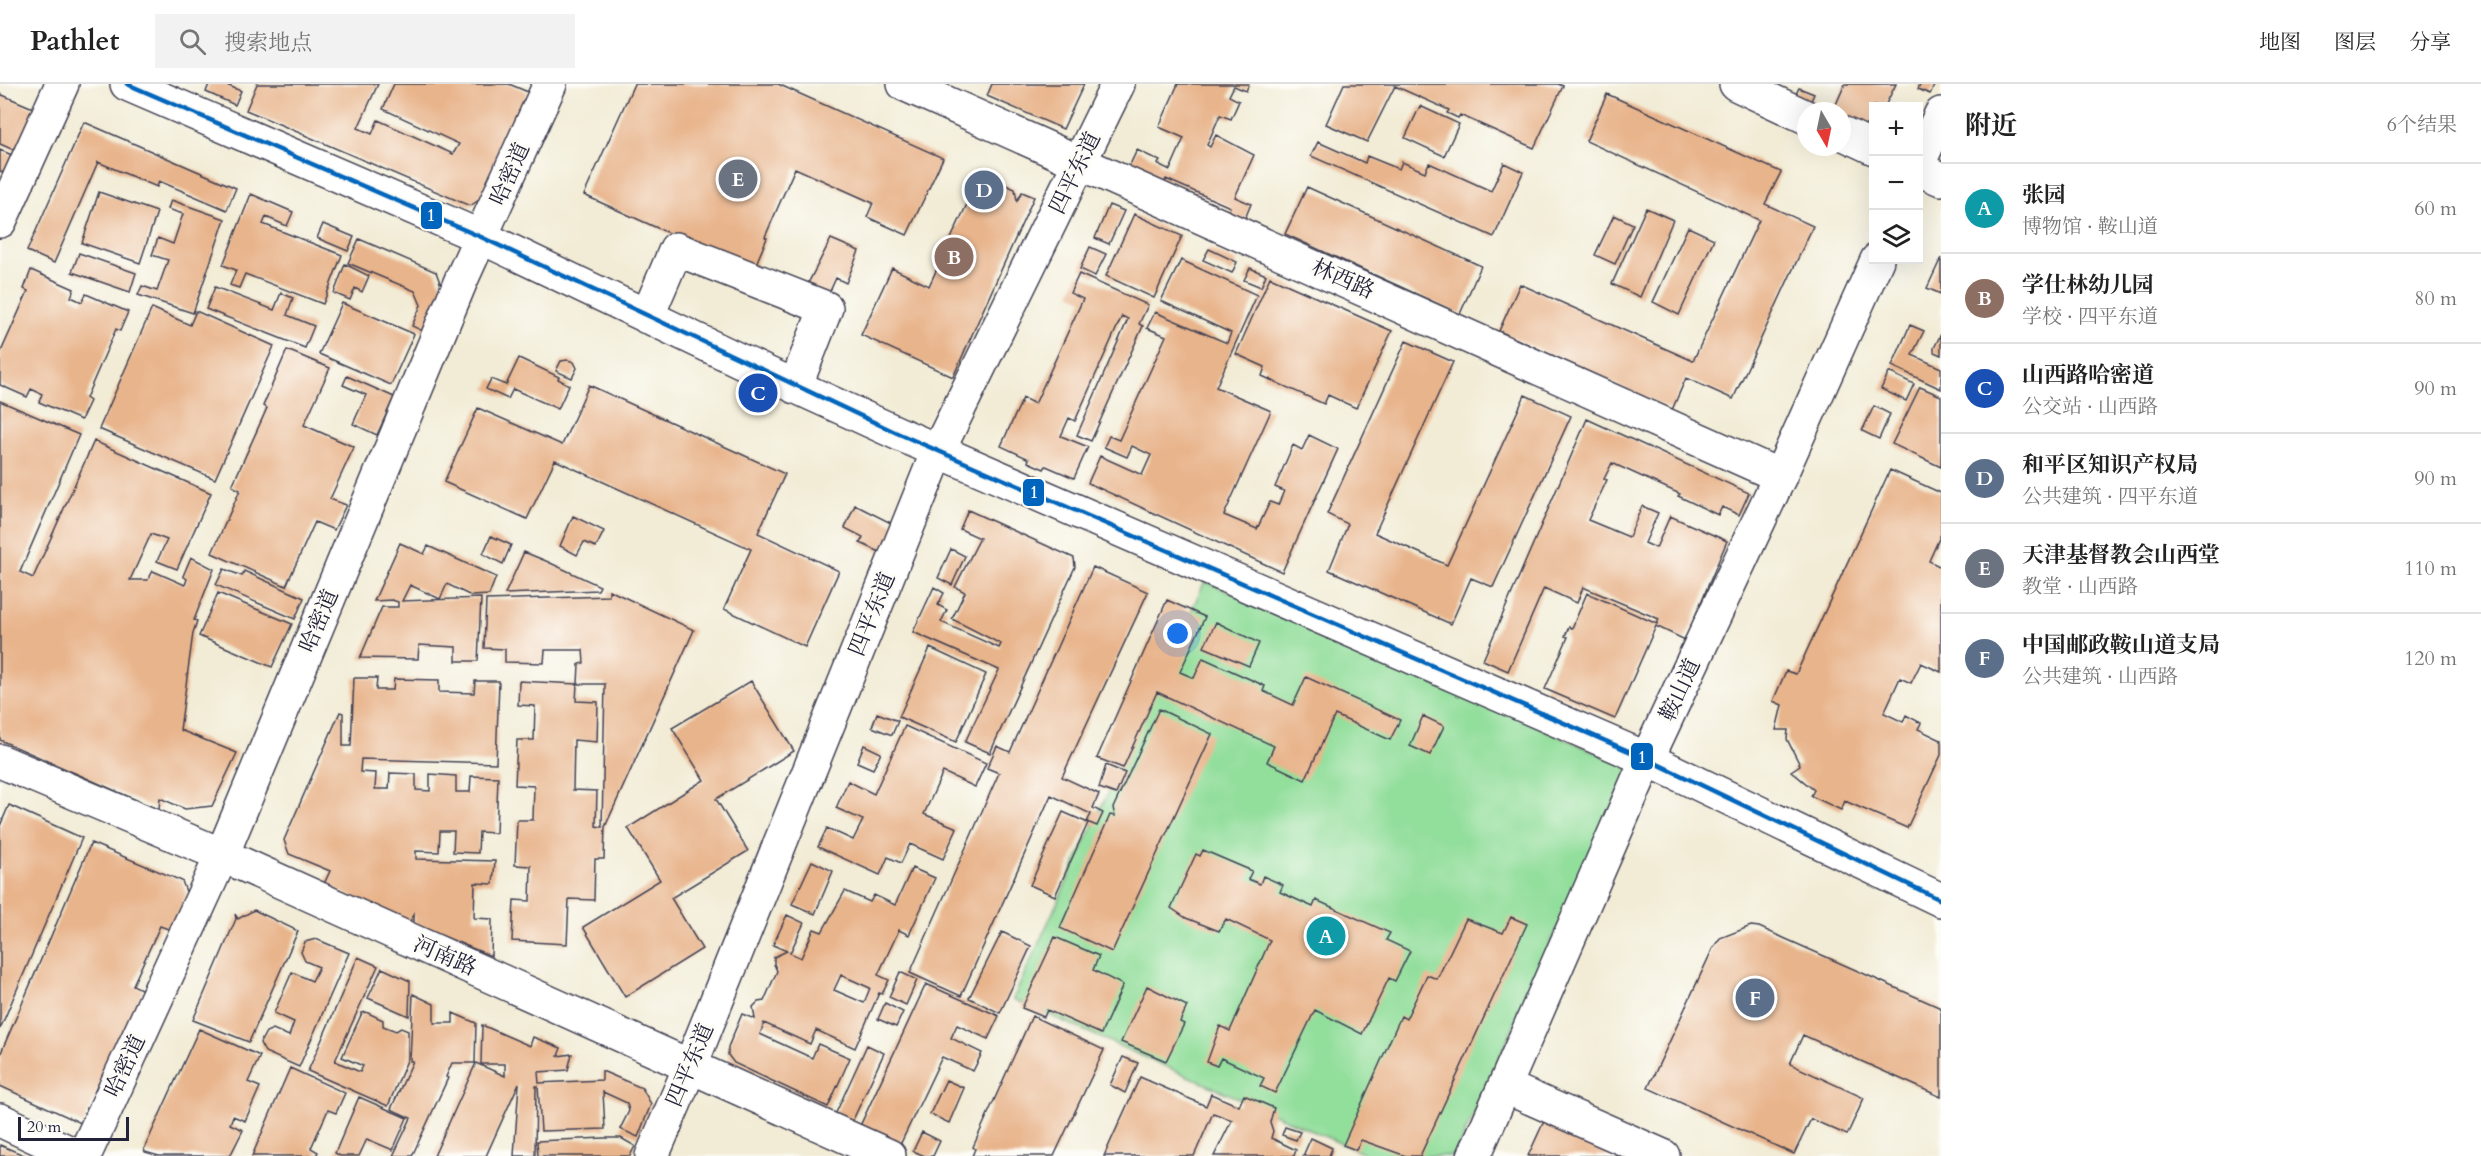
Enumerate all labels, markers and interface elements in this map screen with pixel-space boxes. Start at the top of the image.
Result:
search box [155,14,575,68]
text: Pathlet [30,22,119,60]
icon: search [176,25,209,58]
text: 搜索地点 [224,28,312,58]
text: 地图 [2259,28,2301,57]
text: 图层 [2334,28,2376,57]
text: 分享 [2409,28,2451,57]
north arrow [1797,102,1851,156]
map controls [1869,102,1923,264]
button: + [1869,102,1923,156]
text: 附近 [1965,108,2017,143]
text: 6个结果 [2387,111,2457,138]
street label: 四平东道 [1042,127,1108,219]
street label: 哈密道 [483,138,537,210]
pin: E [718,156,758,202]
button: − [1869,156,1923,210]
pin: D [964,168,1004,212]
text: 张园 [2022,180,2066,210]
text: A [1977,195,1992,222]
text: 60 m [2414,195,2457,222]
line badge: 1 [420,201,443,230]
text: 1 [427,205,435,227]
button: layers [1869,210,1923,264]
text: 博物馆 · 鞍山道 [2022,213,2158,240]
pin: B [934,234,974,279]
street label: 林西路 [1307,252,1379,306]
text: 学仕林幼儿园 [2022,270,2154,300]
text: B [1977,285,1992,312]
text: 80 m [2414,285,2457,312]
text: 学校 · 四平东道 [2022,303,2158,330]
text: 山西路哈密道 [2022,360,2154,390]
pin: C [738,370,777,416]
text: C [1977,375,1992,402]
text: 90 m [2414,375,2457,402]
text: 公交站 · 山西路 [2022,393,2158,420]
text: 和平区知识产权局 [2022,450,2198,480]
text: D [1976,465,1993,492]
text: 90 m [2414,465,2457,492]
line badge: 1 [1022,478,1045,507]
text: 1 [1030,482,1038,504]
text: 公共建筑 · 四平东道 [2022,483,2198,510]
text: 天津基督教会山西堂 [2022,540,2220,570]
text: E [1978,555,1991,582]
text: 110 m [2404,555,2457,582]
street label: 四平东道 [842,568,902,660]
text: 教堂 · 山西路 [2022,573,2138,600]
street label: 哈密道 [292,585,346,657]
your location [1163,619,1192,648]
text: 中国邮政鞍山道支局 [2022,630,2220,660]
text: F [1979,645,1990,672]
text: 120 m [2404,645,2457,672]
street label: 鞍山道 [1652,654,1708,726]
text: 公共建筑 · 山西路 [2022,663,2178,690]
line badge: 1 [1630,742,1654,771]
text: 1 [1638,747,1646,769]
pin: A [1306,914,1346,958]
street label: 河南路 [409,929,481,983]
pin: F [1736,976,1774,1020]
street label: 四平东道 [659,1019,721,1111]
street label: 哈密道 [97,1030,153,1102]
scale bar [18,1114,129,1142]
text: 20 m [27,1116,61,1138]

